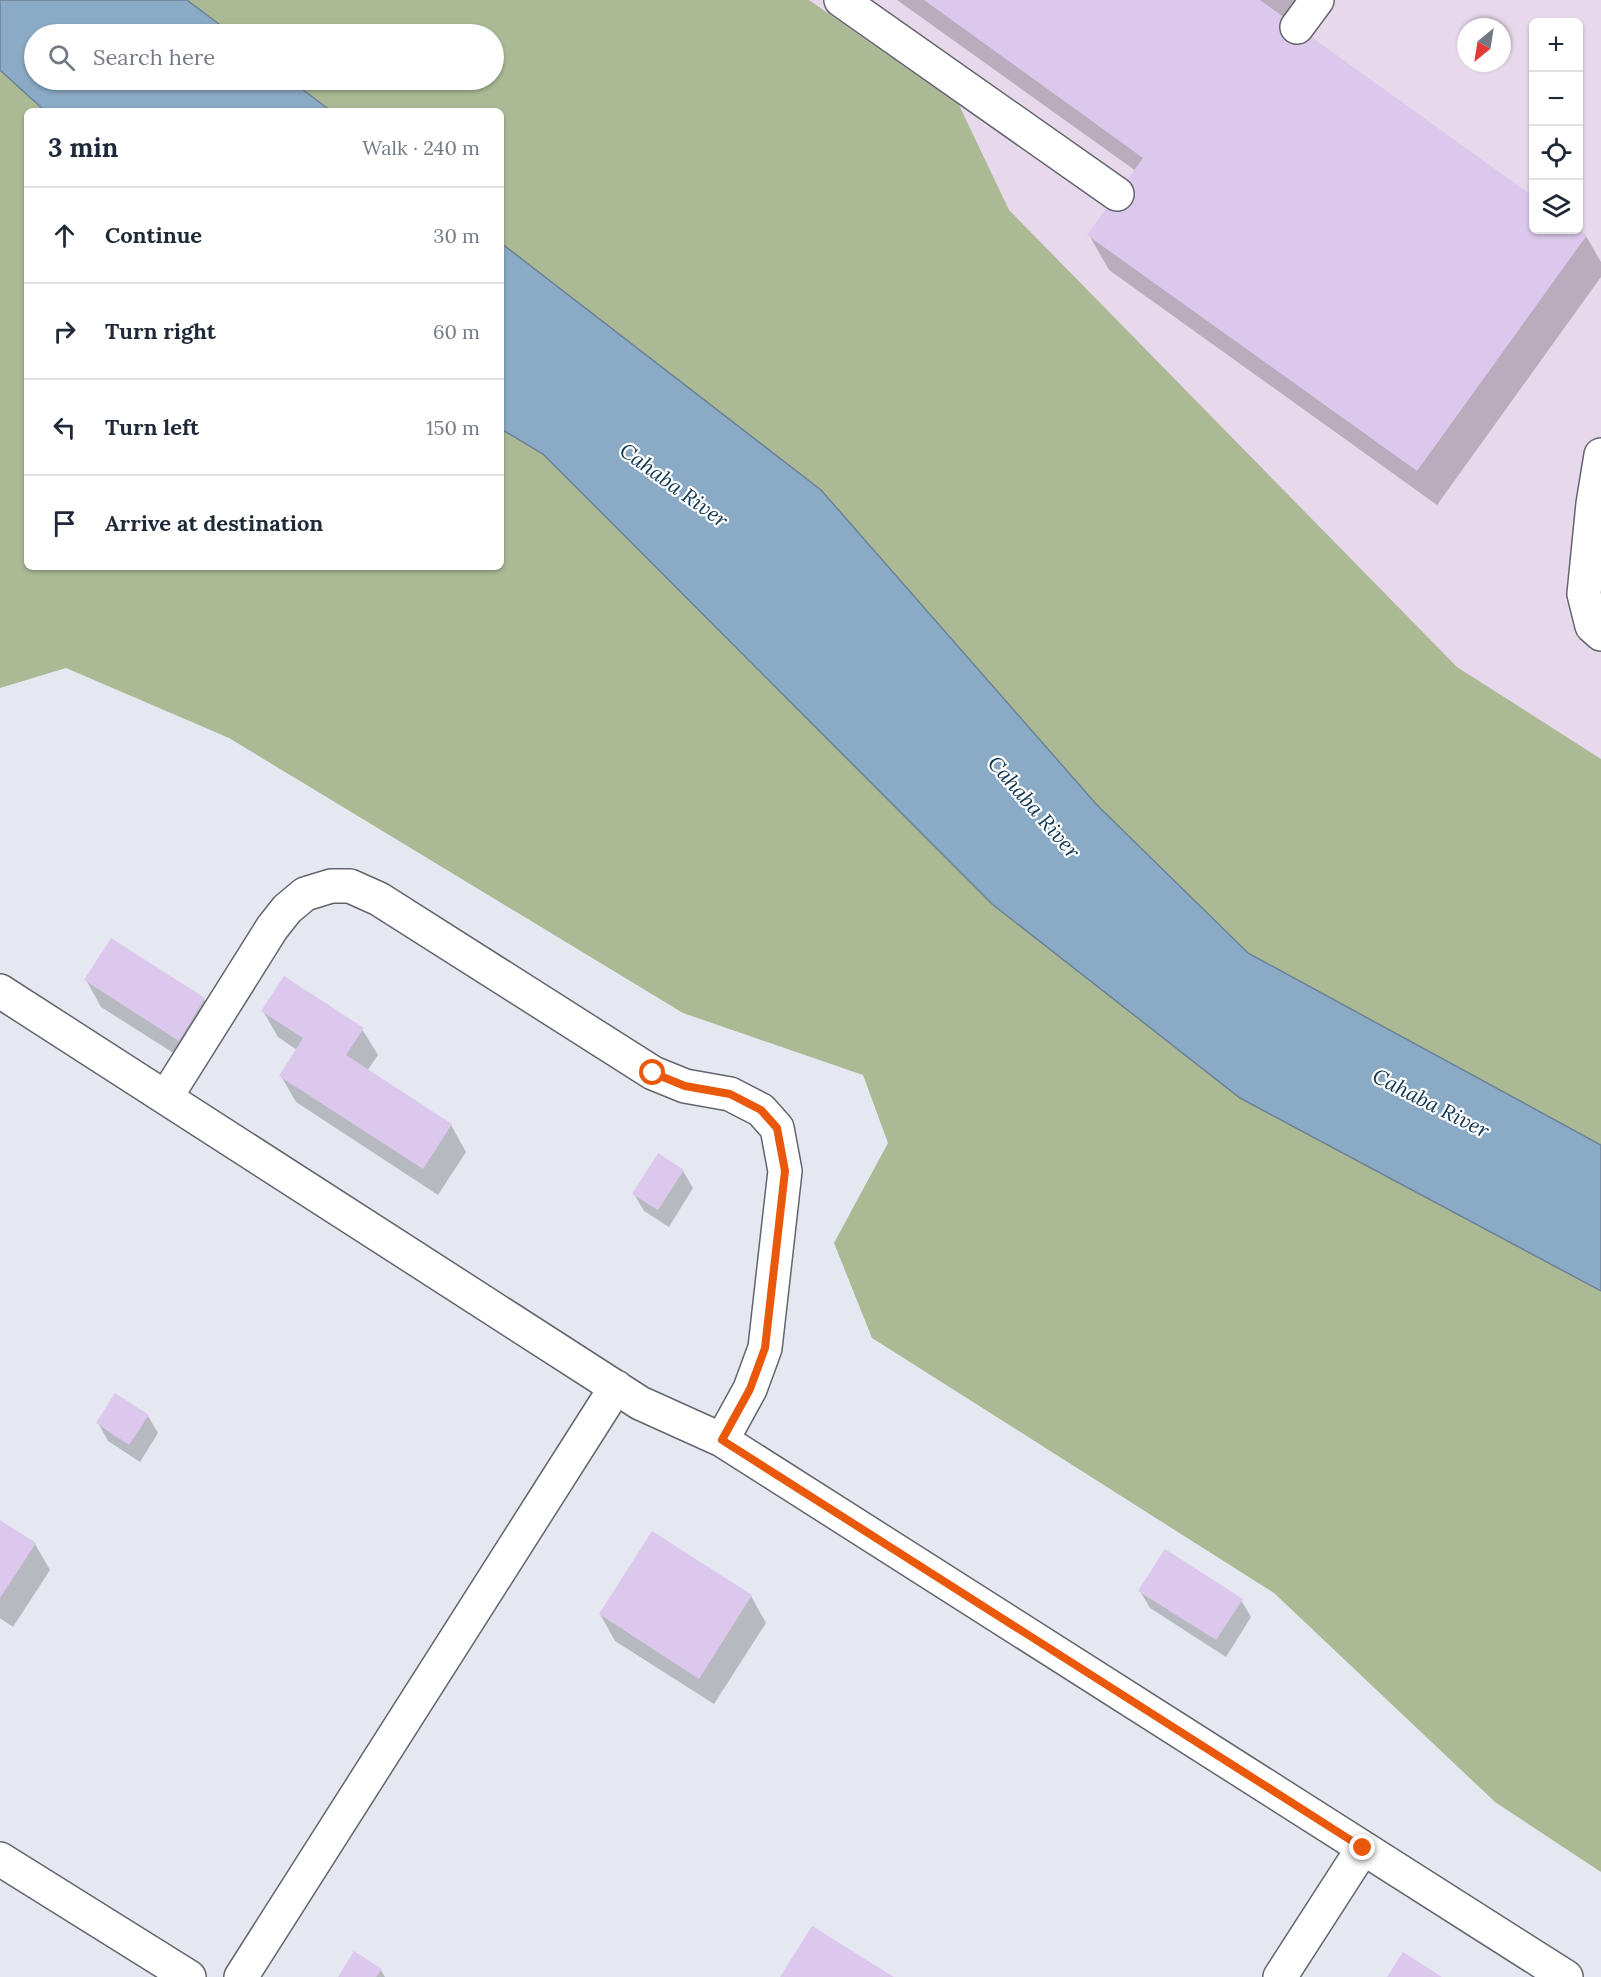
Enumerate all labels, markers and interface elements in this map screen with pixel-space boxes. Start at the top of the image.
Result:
north arrow [1457,18,1511,72]
map controls [1529,18,1583,234]
button: + [1529,18,1583,72]
search box [24,24,504,90]
icon: search [45,41,78,74]
text: Search here [93,43,215,71]
button: − [1529,72,1583,126]
button: locate [1529,126,1583,180]
text: 3 min [48,131,118,164]
text: Walk · 240 m [362,135,480,160]
button: layers [1529,180,1583,234]
icon: ahead [48,219,81,252]
text: Continue [105,221,202,249]
text: 30 m [433,223,480,248]
icon: right [48,315,81,348]
text: Turn right [105,317,216,345]
text: 60 m [433,319,480,344]
icon: left [48,411,81,444]
text: Turn left [105,413,199,441]
text: 150 m [426,415,480,440]
water label: Cahaba River [614,437,734,534]
icon: arrive [48,507,81,540]
text: Arrive at destination [105,509,323,537]
water label: Cahaba River [982,750,1086,864]
route start [639,1059,665,1085]
water label: Cahaba River [1368,1062,1494,1144]
route end [1349,1834,1375,1860]

